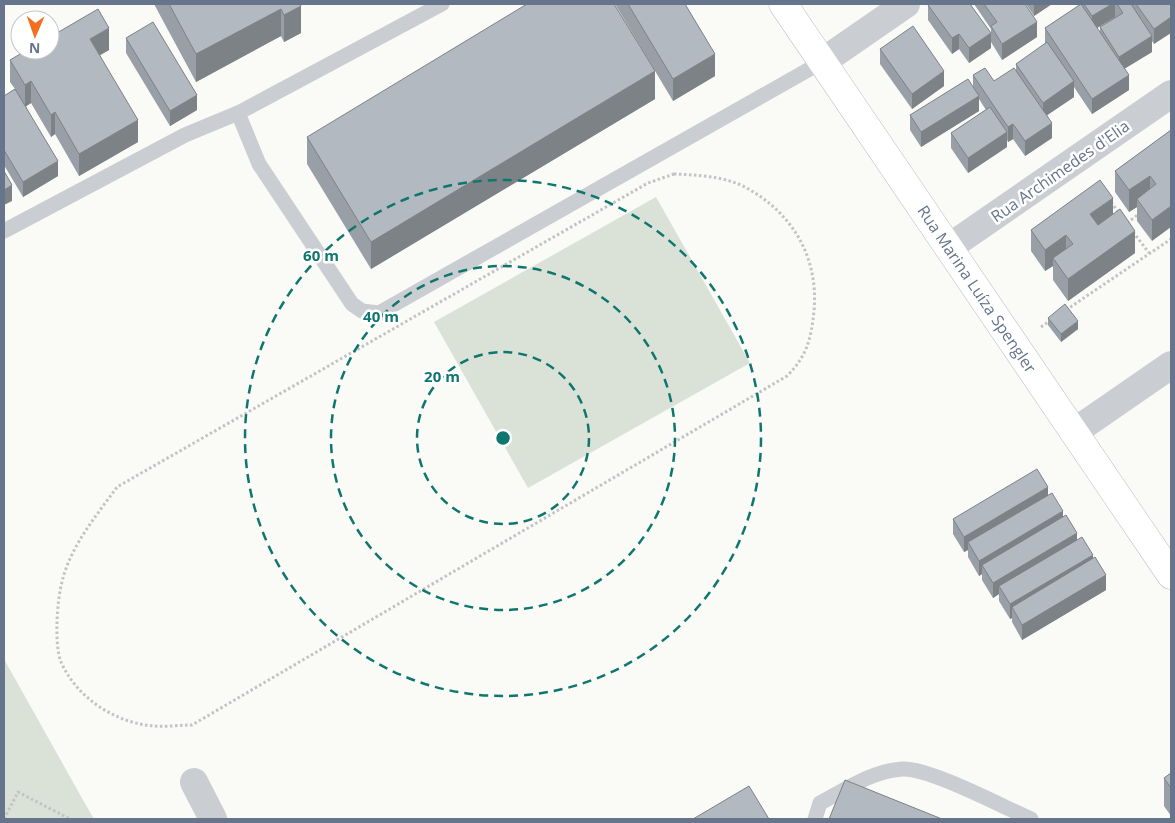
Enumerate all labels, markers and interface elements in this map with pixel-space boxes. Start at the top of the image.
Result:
north arrow [10,10,60,60]
text: N [29,39,41,58]
street label: Rua Archimedes d'Elia [986,115,1134,227]
street label: Rua Marina Luíza Spengler [913,201,1042,378]
text: 60 m [303,245,339,265]
text: 40 m [363,306,399,326]
text: 20 m [424,366,460,386]
centre of rings [494,429,512,447]

